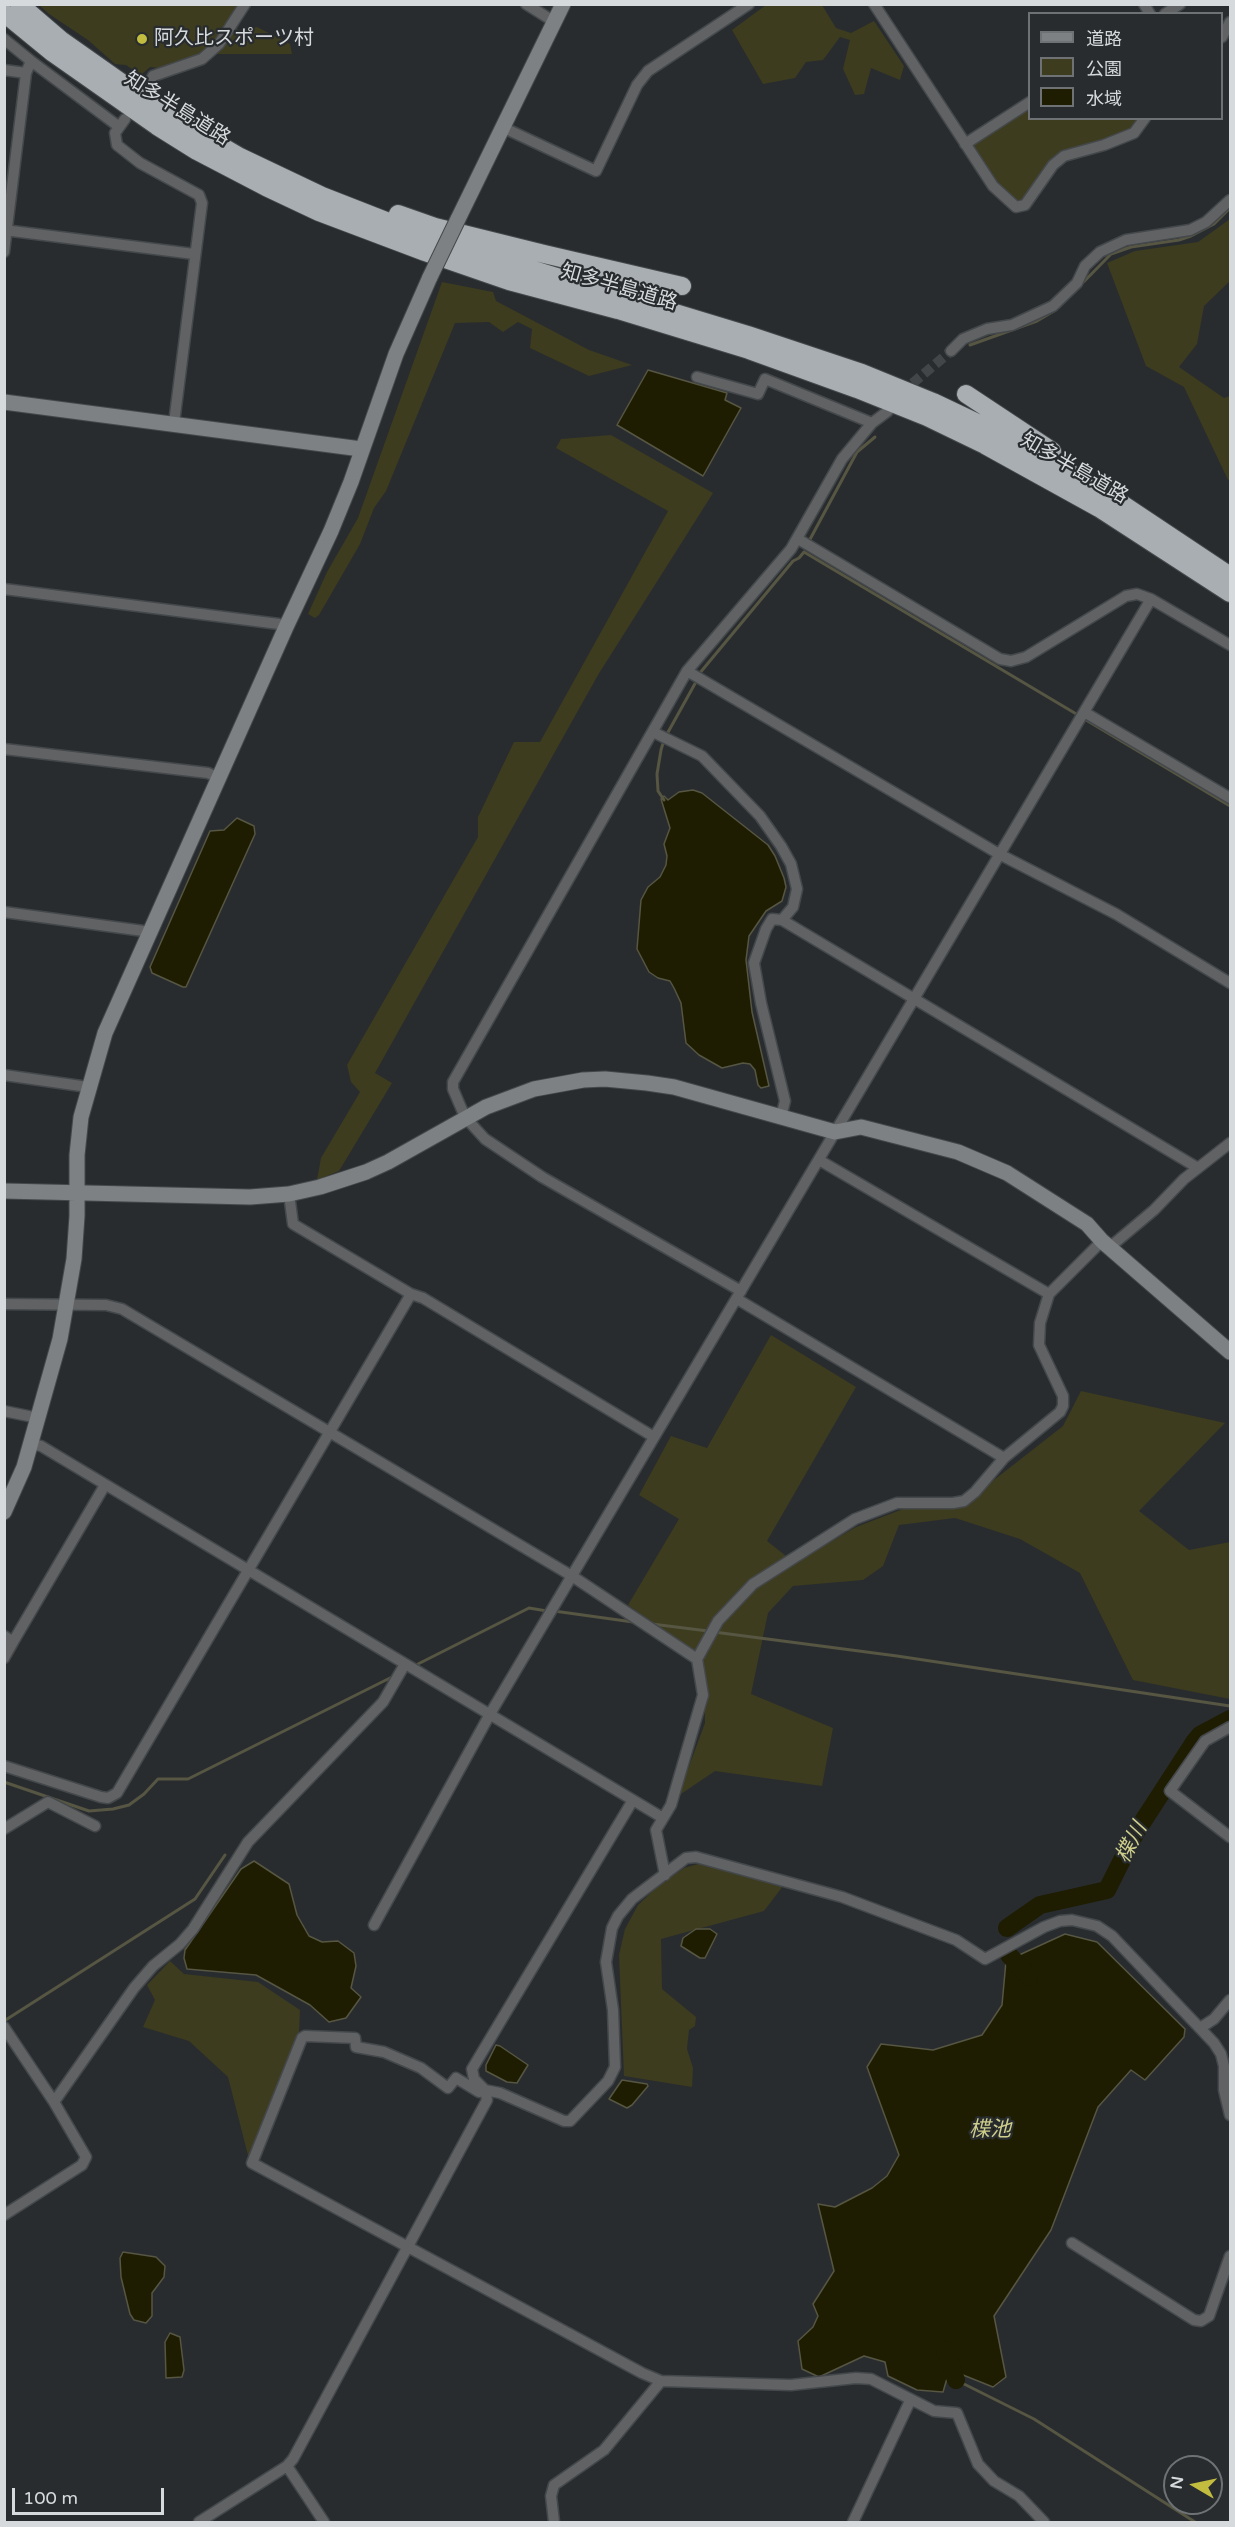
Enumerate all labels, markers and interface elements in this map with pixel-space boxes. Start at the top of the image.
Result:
legend [1028,12,1223,120]
place label: 阿久比スポーツ村 [154,27,314,51]
text: 道路 [1086,28,1122,50]
marker: 阿久比スポーツ村 [135,32,149,46]
text: 公園 [1086,58,1122,80]
street label: 知多半島道路 [120,67,234,151]
text: 水域 [1086,88,1122,110]
street label: 知多半島道路 [558,260,680,316]
street label: 知多半島道路 [1016,429,1132,509]
water label: 楪川 [1111,1819,1153,1867]
water label: 楪池 [969,2117,1011,2143]
north arrow [1163,2455,1223,2515]
text: N [1166,2475,1188,2490]
scale bar [15,2476,166,2514]
text: 100 m [23,2487,78,2509]

